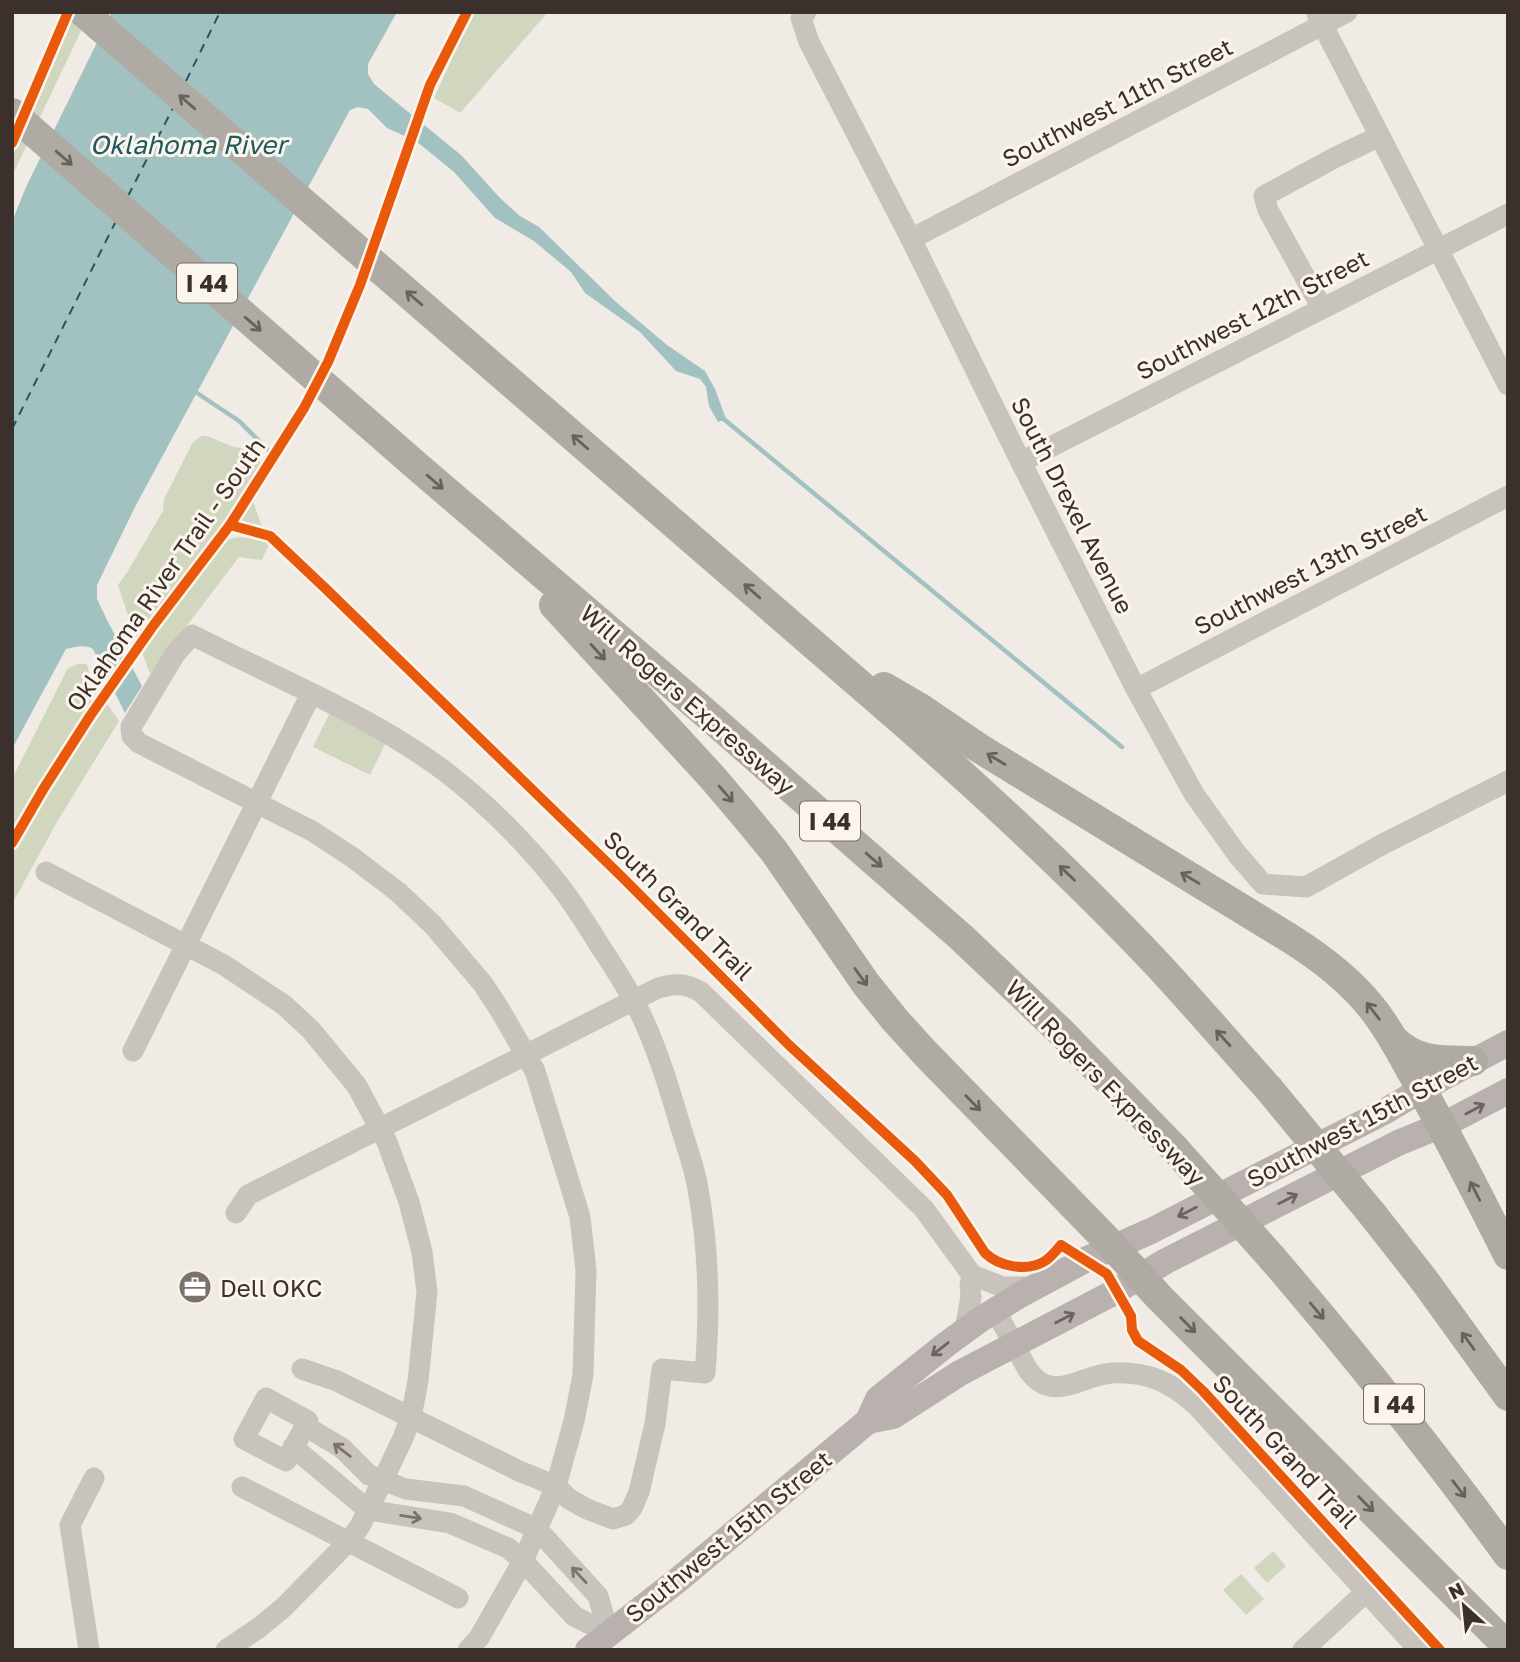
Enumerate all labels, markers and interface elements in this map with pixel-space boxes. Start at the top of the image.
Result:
street label: Southwest 11th Street [997,31,1237,173]
one-way arrow [178,94,196,110]
water label: Oklahoma River [90,129,290,160]
one-way arrow [54,150,72,166]
street label: Southwest 12th Street [1131,243,1373,385]
road number: I 44 [177,264,237,302]
one-way arrow [406,290,424,306]
one-way arrow [244,316,262,332]
street label: South Drexel Avenue [1006,392,1140,618]
street label: Oklahoma River Trail - South [59,432,271,716]
one-way arrow [572,434,590,450]
one-way arrow [426,474,444,490]
street label: Southwest 13th Street [1189,498,1431,640]
one-way arrow [744,583,762,599]
street label: Will Rogers Expressway [575,598,801,800]
one-way arrow [589,643,605,661]
one-way arrow [987,752,1007,766]
one-way arrow [718,784,734,802]
road number: I 44 [800,802,860,841]
street label: South Grand Trail [598,824,760,986]
one-way arrow [864,852,882,868]
one-way arrow [1059,864,1076,881]
one-way arrow [1181,870,1201,884]
one-way arrow [854,967,868,986]
street label: Will Rogers Expressway [1000,973,1212,1191]
one-way arrow [1366,1002,1380,1021]
one-way arrow [1215,1030,1232,1047]
street label: Southwest 15th Street [1242,1047,1482,1193]
one-way arrow [965,1095,982,1112]
one-way arrow [1464,1101,1484,1115]
one-way arrow [1468,1182,1482,1202]
one-way arrow [1277,1192,1297,1206]
one-way arrow [1178,1205,1198,1219]
office icon: Dell OKC [176,1268,214,1306]
place label: Dell OKC [220,1273,322,1302]
one-way arrow [1310,1301,1325,1319]
one-way arrow [1055,1310,1075,1324]
one-way arrow [1179,1317,1196,1334]
one-way arrow [1461,1332,1475,1351]
one-way arrow [931,1342,949,1357]
street label: South Grand Trail [1207,1368,1365,1534]
road number: I 44 [1364,1385,1424,1424]
one-way arrow [334,1443,352,1458]
street label: Southwest 15th Street [619,1444,837,1628]
one-way arrow [1451,1479,1466,1498]
one-way arrow [1357,1496,1374,1513]
one-way arrow [399,1511,421,1524]
one-way arrow [570,1567,587,1584]
north arrow [1429,1571,1499,1641]
text: N [1444,1577,1468,1604]

